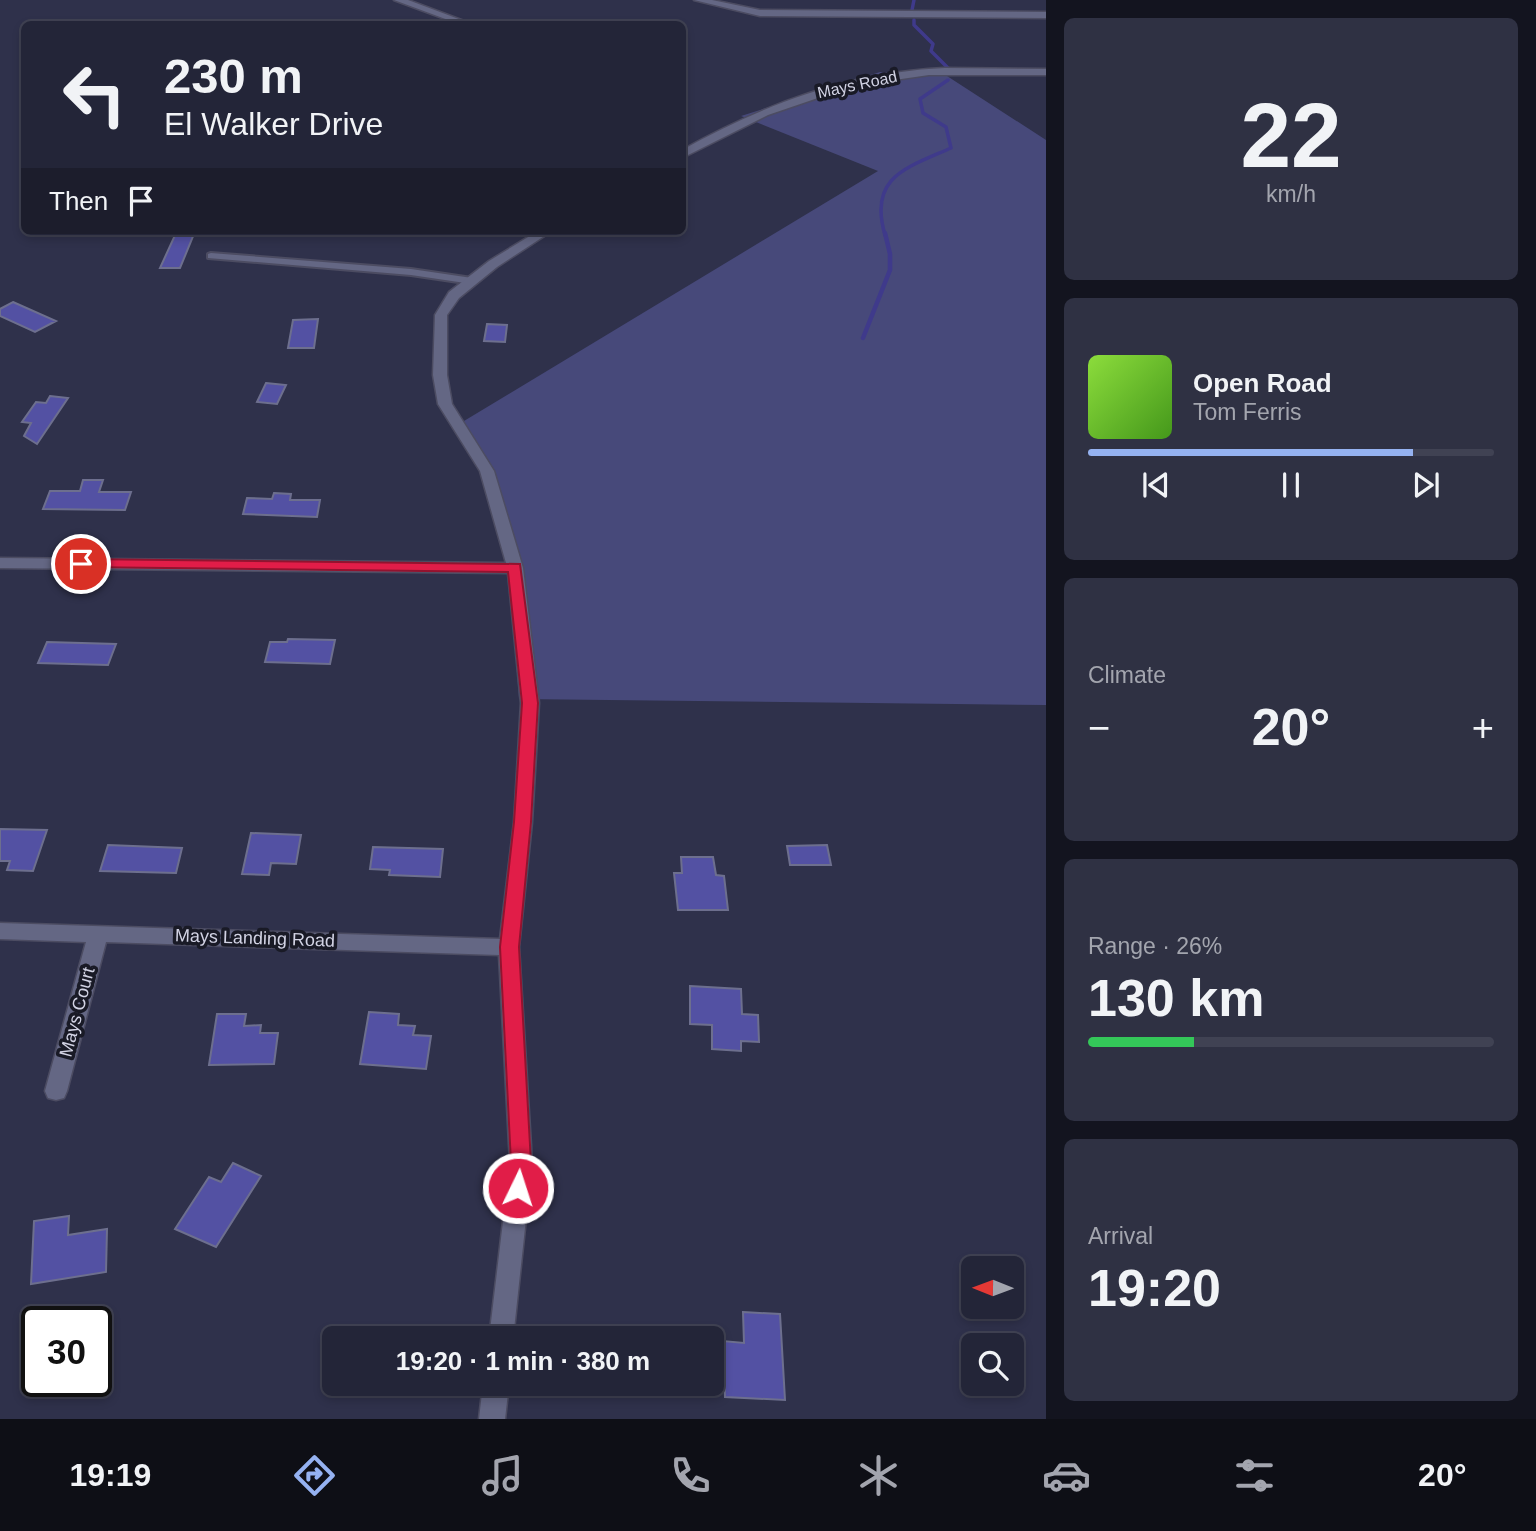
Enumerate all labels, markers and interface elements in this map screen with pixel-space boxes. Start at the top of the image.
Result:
icon: left [49,49,140,140]
text: 230 m [164,49,303,103]
street label: Mays Road [816,68,898,101]
text: 22 [1240,85,1342,186]
text: El Walker Drive [164,106,383,142]
text: km/h [1266,181,1316,207]
icon: arrive [122,182,160,220]
text: Then [49,186,108,216]
text: Open Road [1193,368,1332,398]
text: Tom Ferris [1193,399,1302,425]
icon: previous [1137,466,1175,504]
icon: pause [1272,466,1310,504]
icon: next [1407,466,1445,504]
pin [51,534,111,594]
icon: arrive [62,545,100,583]
text: Climate [1088,662,1166,688]
text: 20° [1252,698,1330,756]
text: − [1088,707,1110,749]
text: + [1472,707,1494,749]
street label: Mays Landing Road [175,925,335,951]
text: Range · 26% [1088,933,1222,959]
street label: Mays Court [55,965,99,1059]
text: 130 km [1088,969,1264,1027]
position arrow [481,1151,555,1225]
text: Arrival [1088,1223,1153,1249]
north arrow [961,1256,1024,1320]
map controls [961,1256,1024,1396]
text: 19:20 [1088,1259,1221,1317]
speed limit sign: 30 [21,1306,112,1397]
button: search [961,1333,1024,1396]
text: 19:20 · 1 min · 380 m [396,1346,650,1376]
icon: directions [290,1451,339,1500]
icon: music [478,1451,527,1500]
icon: phone [666,1451,715,1500]
icon: climate [854,1451,903,1500]
icon: car [1042,1451,1091,1500]
icon: filters [1230,1451,1279,1500]
text: 19:19 [69,1457,151,1493]
text: 20° [1418,1457,1467,1493]

